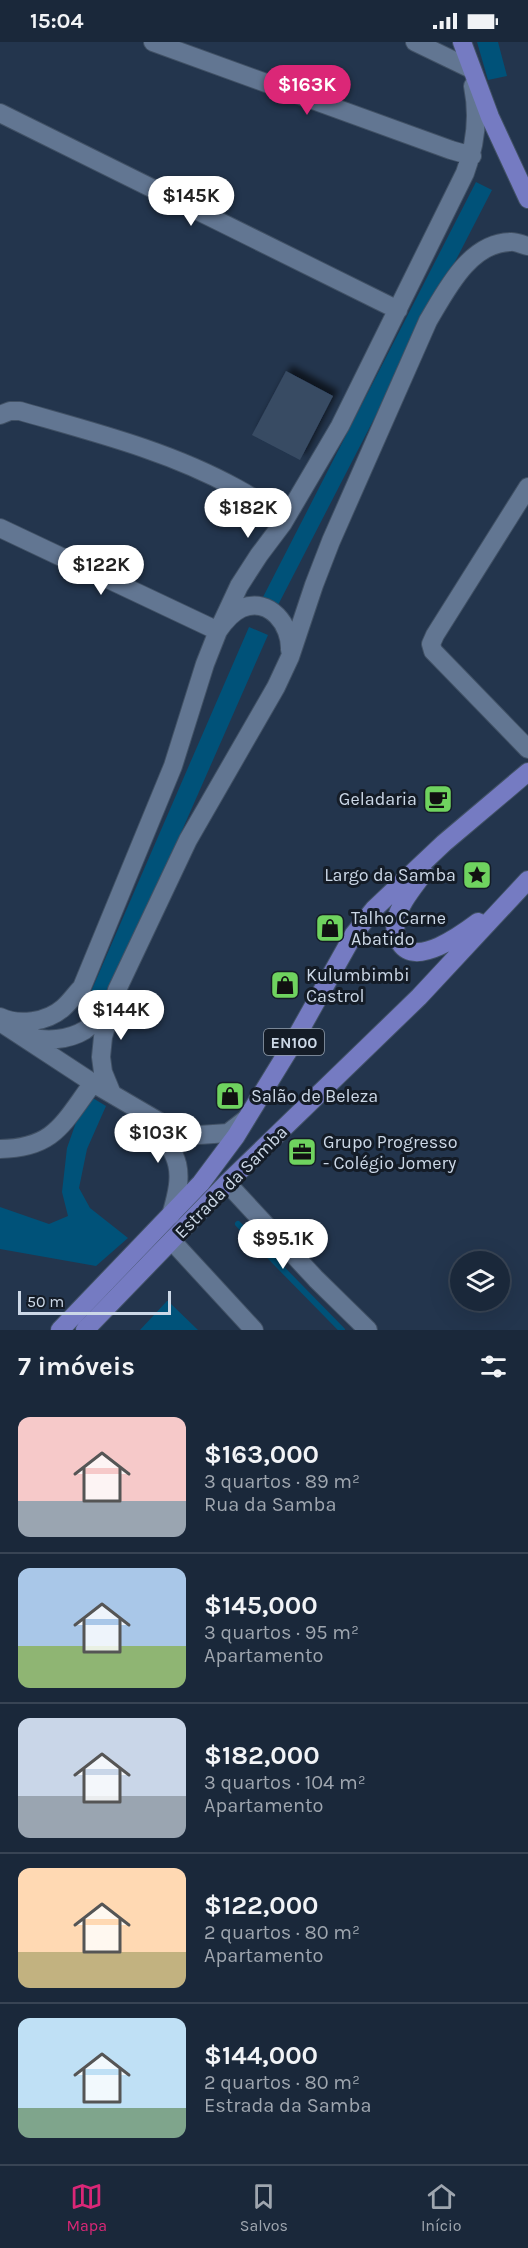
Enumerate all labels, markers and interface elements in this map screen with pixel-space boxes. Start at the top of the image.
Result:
text: 15:04 [30,8,84,34]
pin: $163K [265,65,349,116]
text: $163K [278,73,336,96]
pin: $145K [149,176,233,227]
text: $145K [162,184,220,207]
pin: $182K [206,488,290,539]
text: $182K [218,496,278,519]
pin: $122K [59,545,143,596]
text: $122K [72,553,130,576]
cafe icon: Geladaria [422,783,454,815]
place label: Geladaria [339,788,417,810]
place icon: Largo da Samba [461,859,493,891]
place label: Largo da Samba [324,864,456,886]
place label: Talho Carne Abatido [351,907,446,950]
shop icon: Talho Carne Abatido [314,912,346,944]
place label: Kulumbimbi Castrol [306,964,410,1007]
shop icon: Kulumbimbi Castrol [269,969,301,1001]
pin: $144K [79,990,163,1041]
text: $144K [92,998,150,1021]
road number: EN100 [264,1029,324,1055]
shop icon: Salão de Beleza [214,1080,246,1112]
place label: Salão de Beleza [251,1085,378,1107]
pin: $103K [116,1113,200,1164]
text: $103K [128,1121,188,1144]
street label: Estrada da Samba [170,1121,292,1243]
place label: Grupo Progresso - Colégio Jomery [323,1131,458,1174]
office icon: Grupo Progresso - Colégio Jomery [286,1136,318,1168]
pin: $95.1K [234,1219,332,1270]
text: $95.1K [252,1227,314,1250]
map controls [450,1251,510,1311]
button: layers [450,1251,510,1311]
scale bar [18,1288,171,1316]
text: 50 m [27,1292,64,1311]
icon: filters [477,1350,510,1383]
text: 7 imóveis [18,1351,135,1382]
text: $163,000 [204,1439,319,1470]
icon: home [66,1441,138,1513]
text: 3 quartos · 89 m² [204,1470,360,1493]
text: Rua da Samba [204,1493,336,1516]
text: $145,000 [204,1590,318,1621]
icon: home [66,1592,138,1664]
text: 3 quartos · 95 m² [204,1621,359,1644]
text: Apartamento [204,1644,323,1667]
text: $182,000 [204,1740,320,1771]
icon: home [66,1742,138,1814]
text: 3 quartos · 104 m² [204,1771,366,1794]
text: Apartamento [204,1794,323,1817]
text: $122,000 [204,1890,319,1921]
icon: home [66,1892,138,1964]
text: 2 quartos · 80 m² [204,1921,360,1944]
text: Apartamento [204,1944,323,1967]
text: $144,000 [204,2040,318,2071]
icon: home [66,2042,138,2114]
text: 2 quartos · 80 m² [204,2071,360,2094]
text: Estrada da Samba [204,2094,371,2117]
tab: Mapa [66,2180,107,2235]
tab: Salvos [240,2180,288,2235]
tab: Início [421,2180,462,2235]

